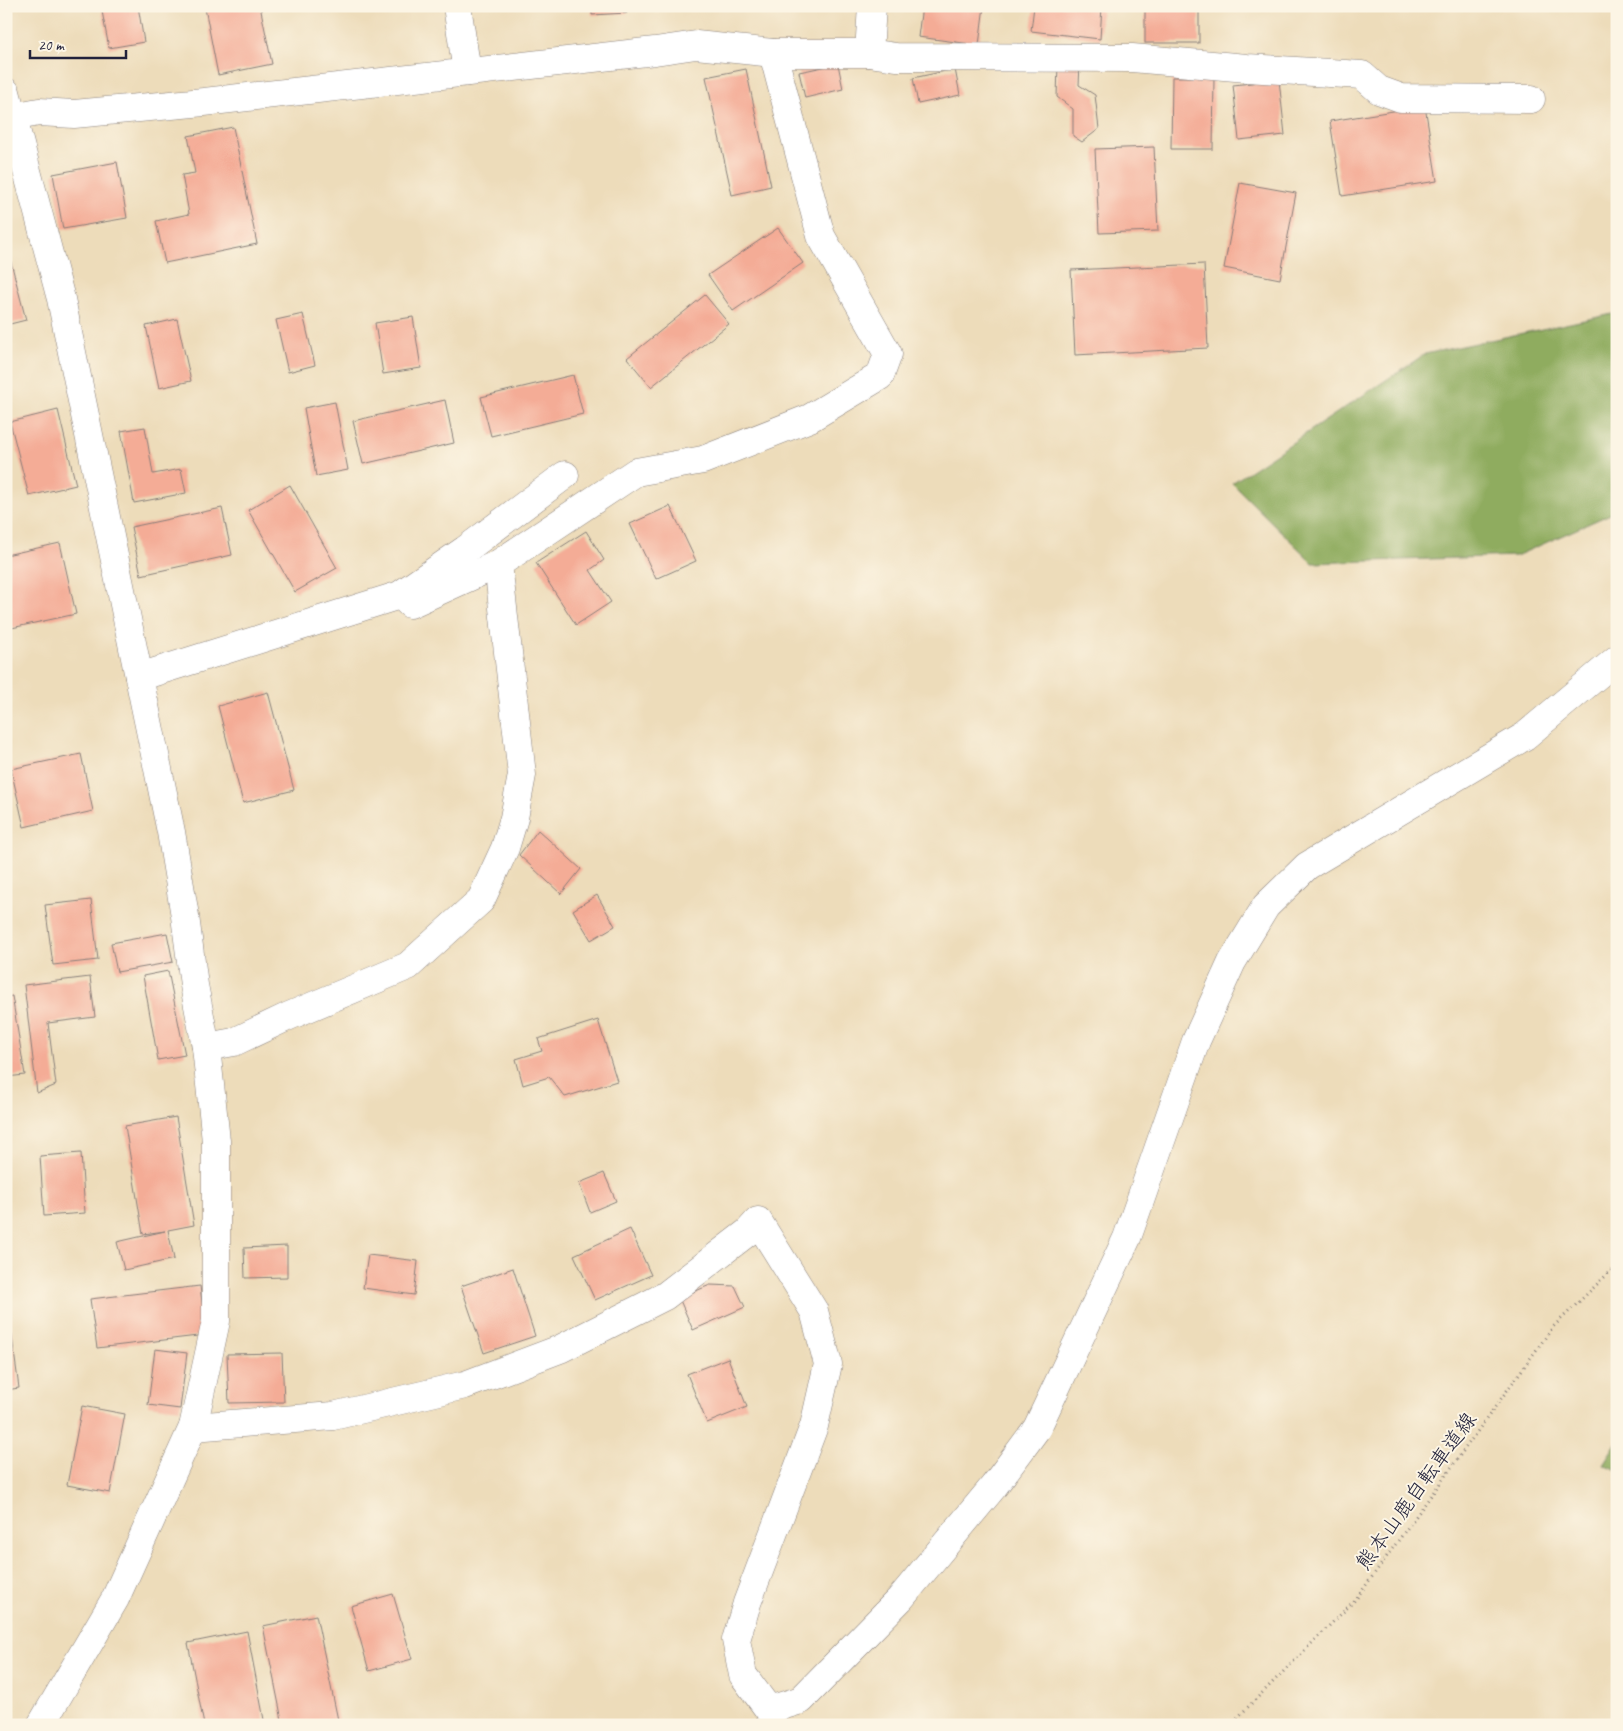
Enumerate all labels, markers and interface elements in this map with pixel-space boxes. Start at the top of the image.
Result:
scale bar [30,28,126,60]
text: 20 m [38,36,65,55]
street label: 熊本山鹿自転車道線 [1350,1407,1482,1575]

